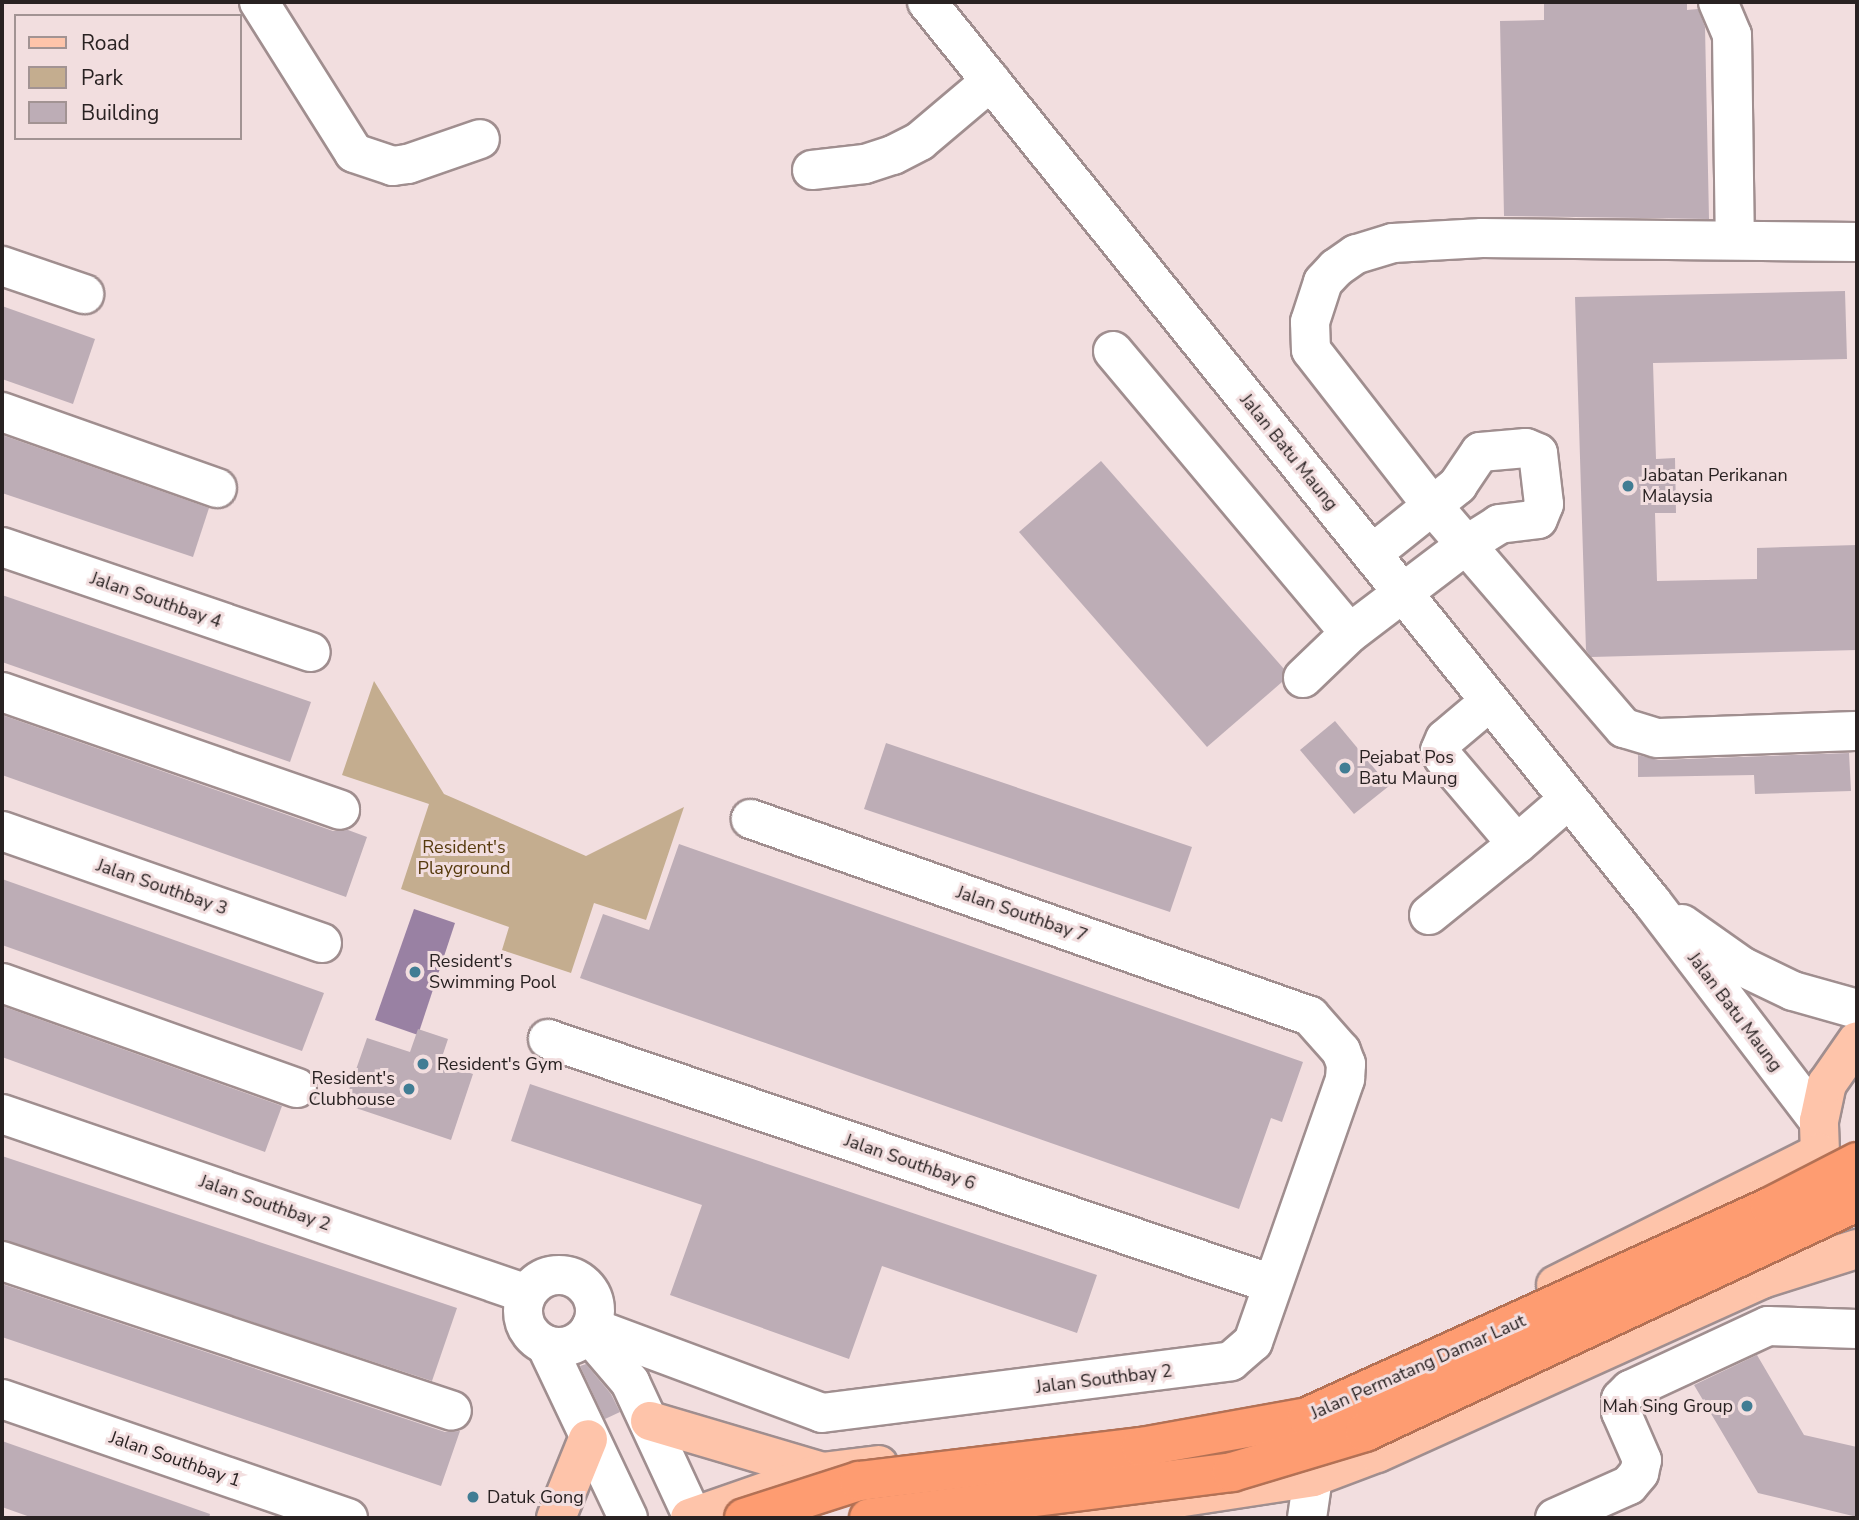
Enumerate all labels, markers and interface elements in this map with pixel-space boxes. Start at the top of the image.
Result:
legend [14,14,242,140]
text: Road [81,29,130,57]
text: Park [81,64,123,92]
text: Building [81,99,159,127]
street label: Jalan Batu Maung [1235,389,1343,515]
place label: Jabatan Perikanan Malaysia [1642,465,1788,508]
marker: Jabatan Perikanan Malaysia [1620,478,1636,494]
street label: Jalan Southbay 4 [88,567,224,633]
place label: Pejabat Pos Batu Maung [1359,747,1458,790]
marker: Pejabat Pos Batu Maung [1337,760,1353,776]
park label: Resident's Playground [418,837,510,880]
street label: Jalan Southbay 3 [94,854,230,920]
street label: Jalan Southbay 7 [954,881,1090,947]
street label: Jalan Batu Maung [1683,948,1787,1076]
place label: Resident's Swimming Pool [429,951,556,993]
marker: Resident's Swimming Pool [407,964,423,980]
place label: Resident's Gym [437,1053,563,1075]
marker: Resident's Gym [415,1056,431,1072]
place label: Resident's Clubhouse [308,1068,395,1110]
marker: Resident's Clubhouse [401,1081,417,1097]
street label: Jalan Southbay 6 [842,1129,978,1195]
street label: Jalan Southbay 2 [197,1170,333,1236]
street label: Jalan Permatang Damar Laut [1307,1310,1529,1424]
street label: Jalan Southbay 2 [1034,1360,1174,1398]
place label: Mah Sing Group [1603,1395,1733,1417]
marker: Mah Sing Group [1739,1398,1755,1414]
street label: Jalan Southbay 1 [107,1426,243,1492]
place label: Datuk Gong [487,1486,584,1508]
marker: Datuk Gong [465,1489,481,1505]

